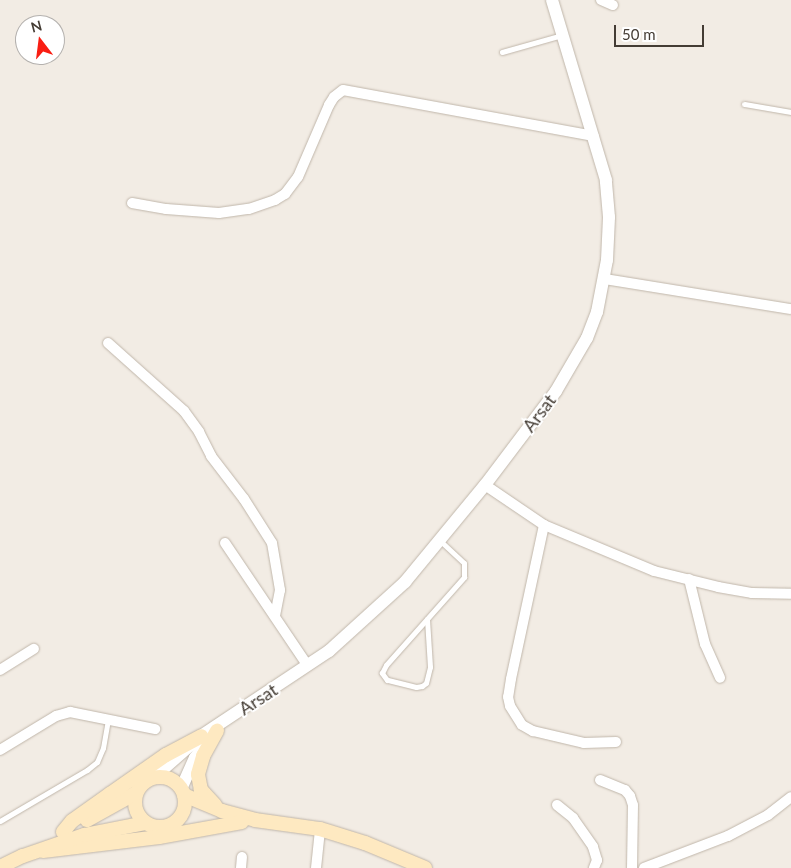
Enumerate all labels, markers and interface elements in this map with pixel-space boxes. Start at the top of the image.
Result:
north arrow [15,15,65,65]
scale bar [616,15,706,47]
text: N [29,16,44,36]
text: 50 m [622,25,656,43]
street label: Arsat [518,390,560,436]
street label: Arsat [235,679,281,719]

